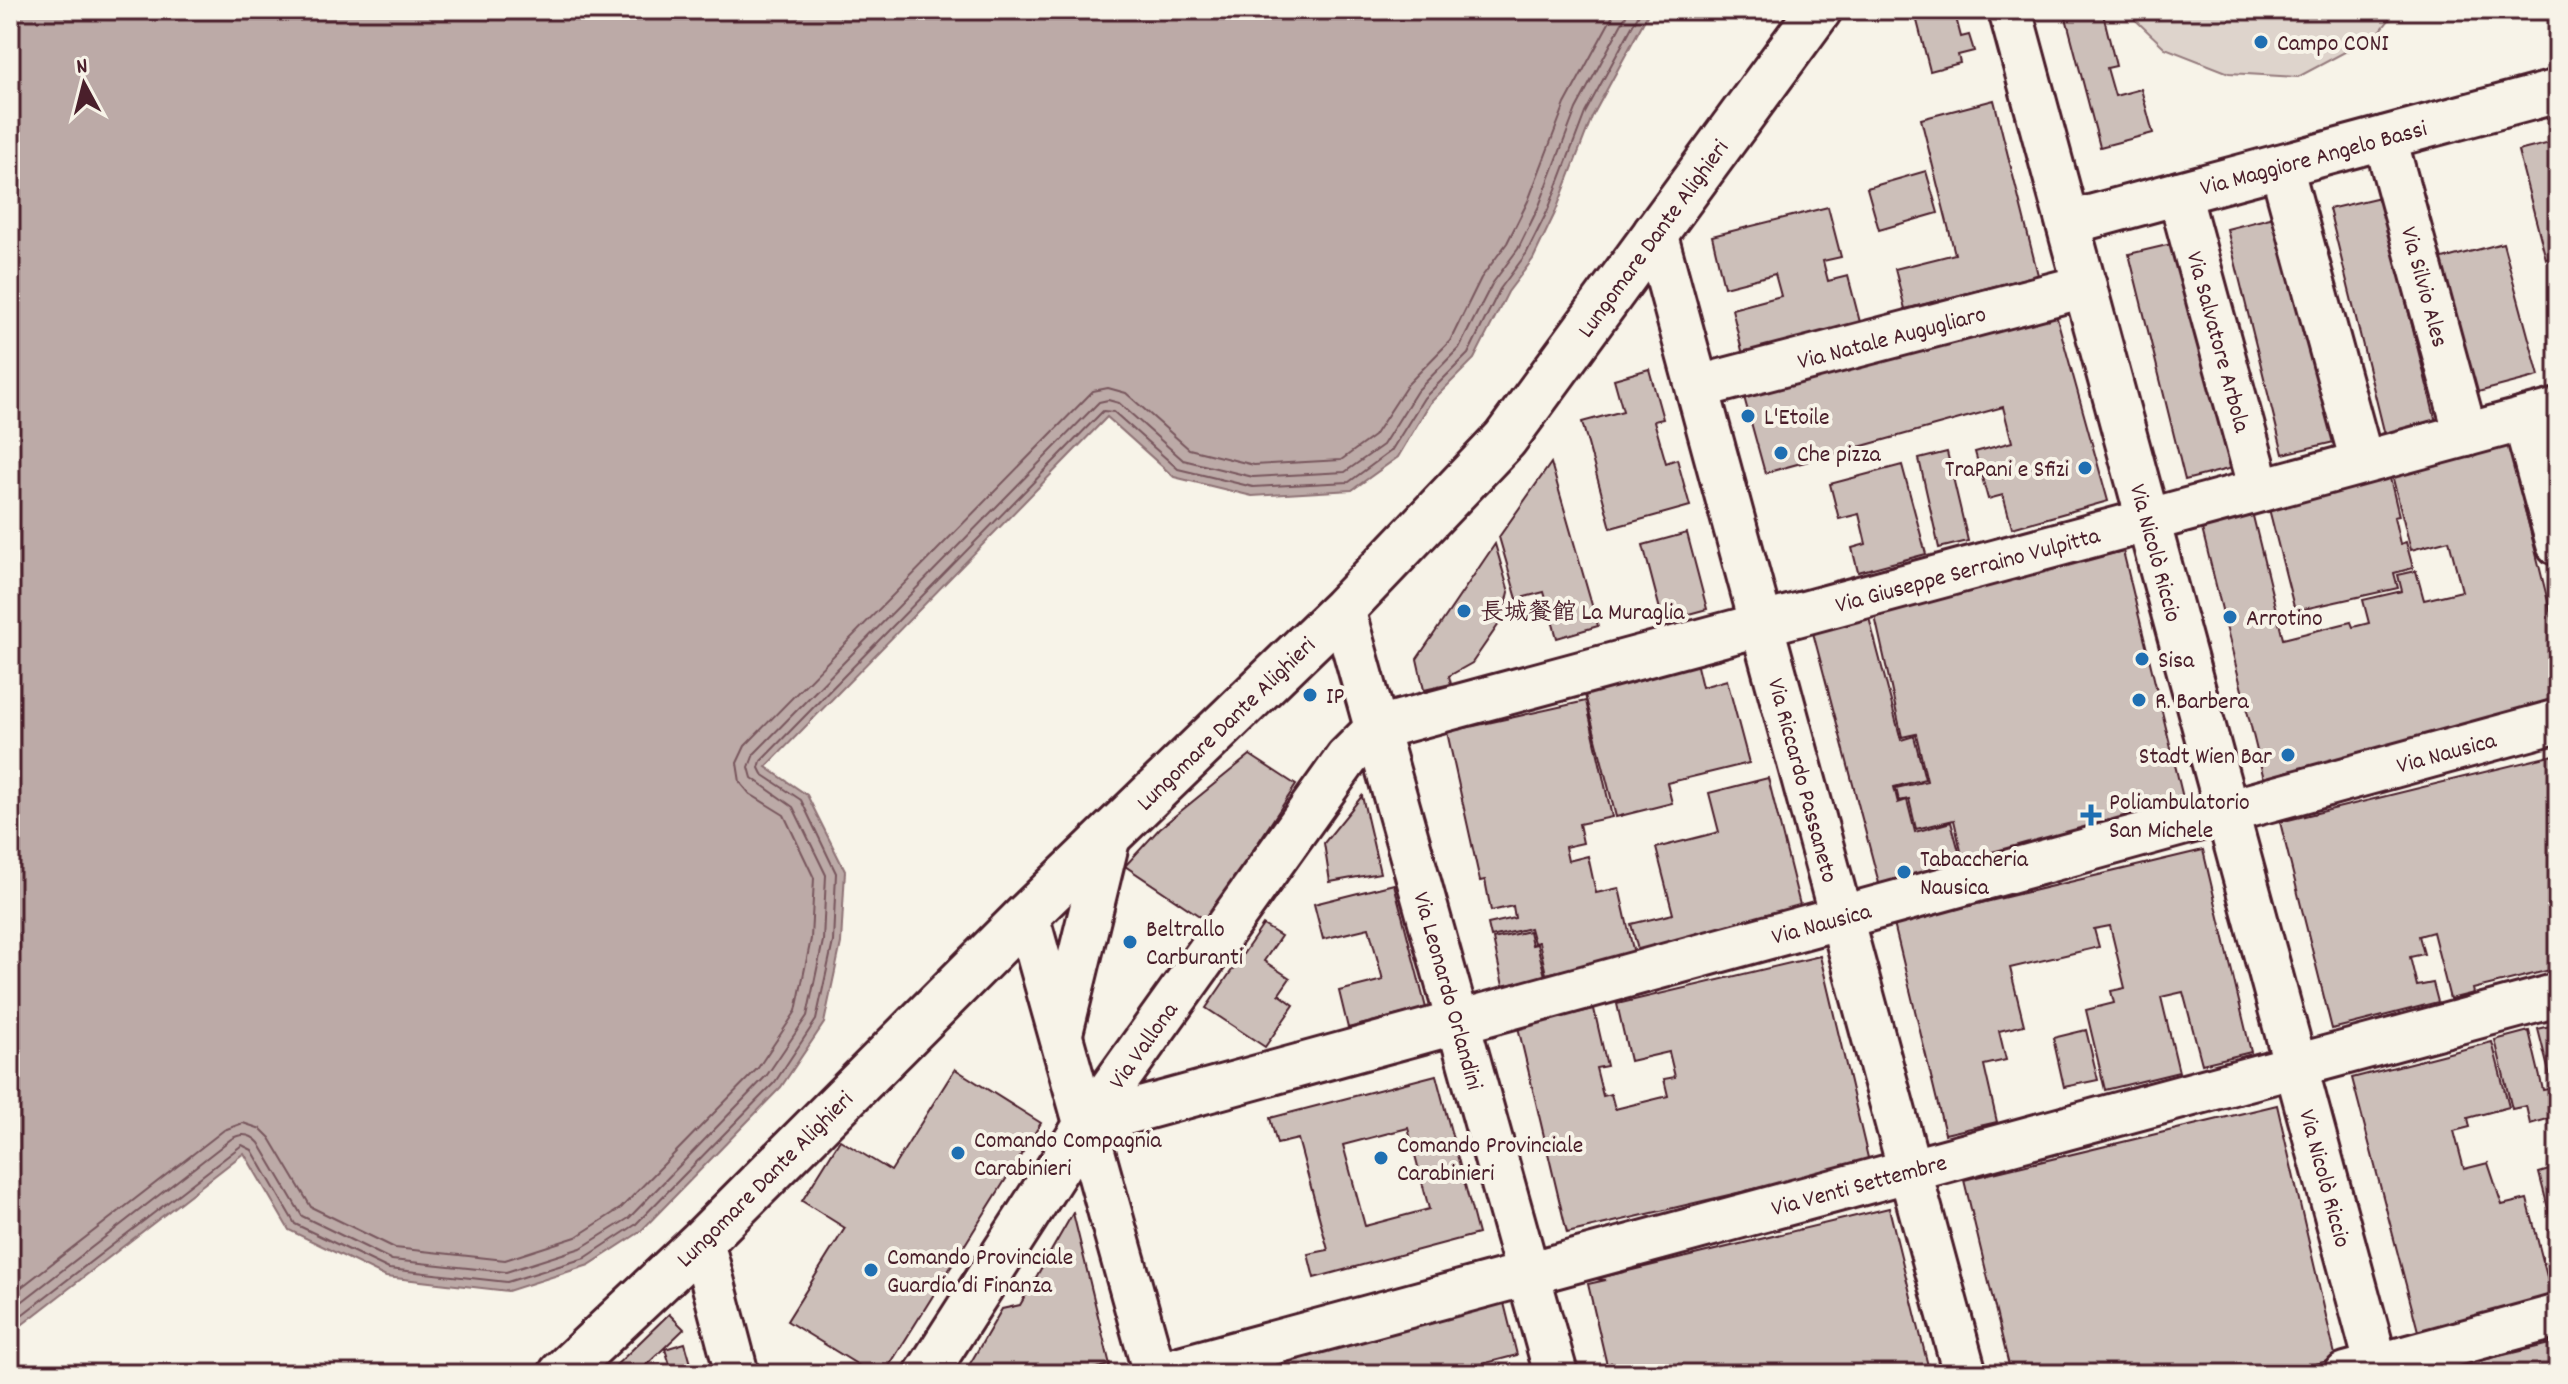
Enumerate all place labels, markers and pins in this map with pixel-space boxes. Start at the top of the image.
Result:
place label: Campo CONI [2277,28,2389,62]
marker: Campo CONI [2252,33,2270,51]
place label: L'Etoile [1764,402,1830,436]
marker: L'Etoile [1739,407,1757,425]
place label: Che pizza [1797,439,1882,473]
marker: Che pizza [1772,444,1790,462]
place label: TraPani e Sfizi [1945,454,2069,488]
marker: TraPani e Sfizi [2076,459,2094,477]
place label: 長城餐館 La Muraglia [1480,597,1685,631]
marker: 長城餐館 La Muraglia [1455,602,1473,620]
place label: Arrotino [2246,603,2323,637]
marker: Arrotino [2221,608,2239,626]
place label: Sisa [2158,645,2195,679]
marker: Sisa [2133,650,2151,668]
place label: IP [1326,681,1344,715]
marker: IP [1301,686,1319,704]
place label: R. Barbera [2155,686,2250,720]
marker: R. Barbera [2130,691,2148,709]
place label: Stadt Wien Bar [2139,741,2272,775]
marker: Stadt Wien Bar [2279,746,2297,764]
place label: Poliambulatorio San Michele [2109,787,2250,849]
marker: Poliambulatorio San Michele [2080,804,2102,826]
place label: Tabaccheria Nausica [1920,844,2029,906]
marker: Tabaccheria Nausica [1895,863,1913,881]
place label: Beltrallo Carburanti [1146,914,1243,976]
marker: Beltrallo Carburanti [1121,933,1139,951]
place label: Comando Compagnia Carabinieri [974,1125,1162,1187]
place label: Comando Provinciale Carabinieri [1397,1130,1583,1192]
marker: Comando Compagnia Carabinieri [949,1144,967,1162]
marker: Comando Provinciale Carabinieri [1372,1149,1390,1167]
place label: Comando Provinciale Guardia di Finanza [887,1242,1073,1304]
marker: Comando Provinciale Guardia di Finanza [862,1261,880,1279]

